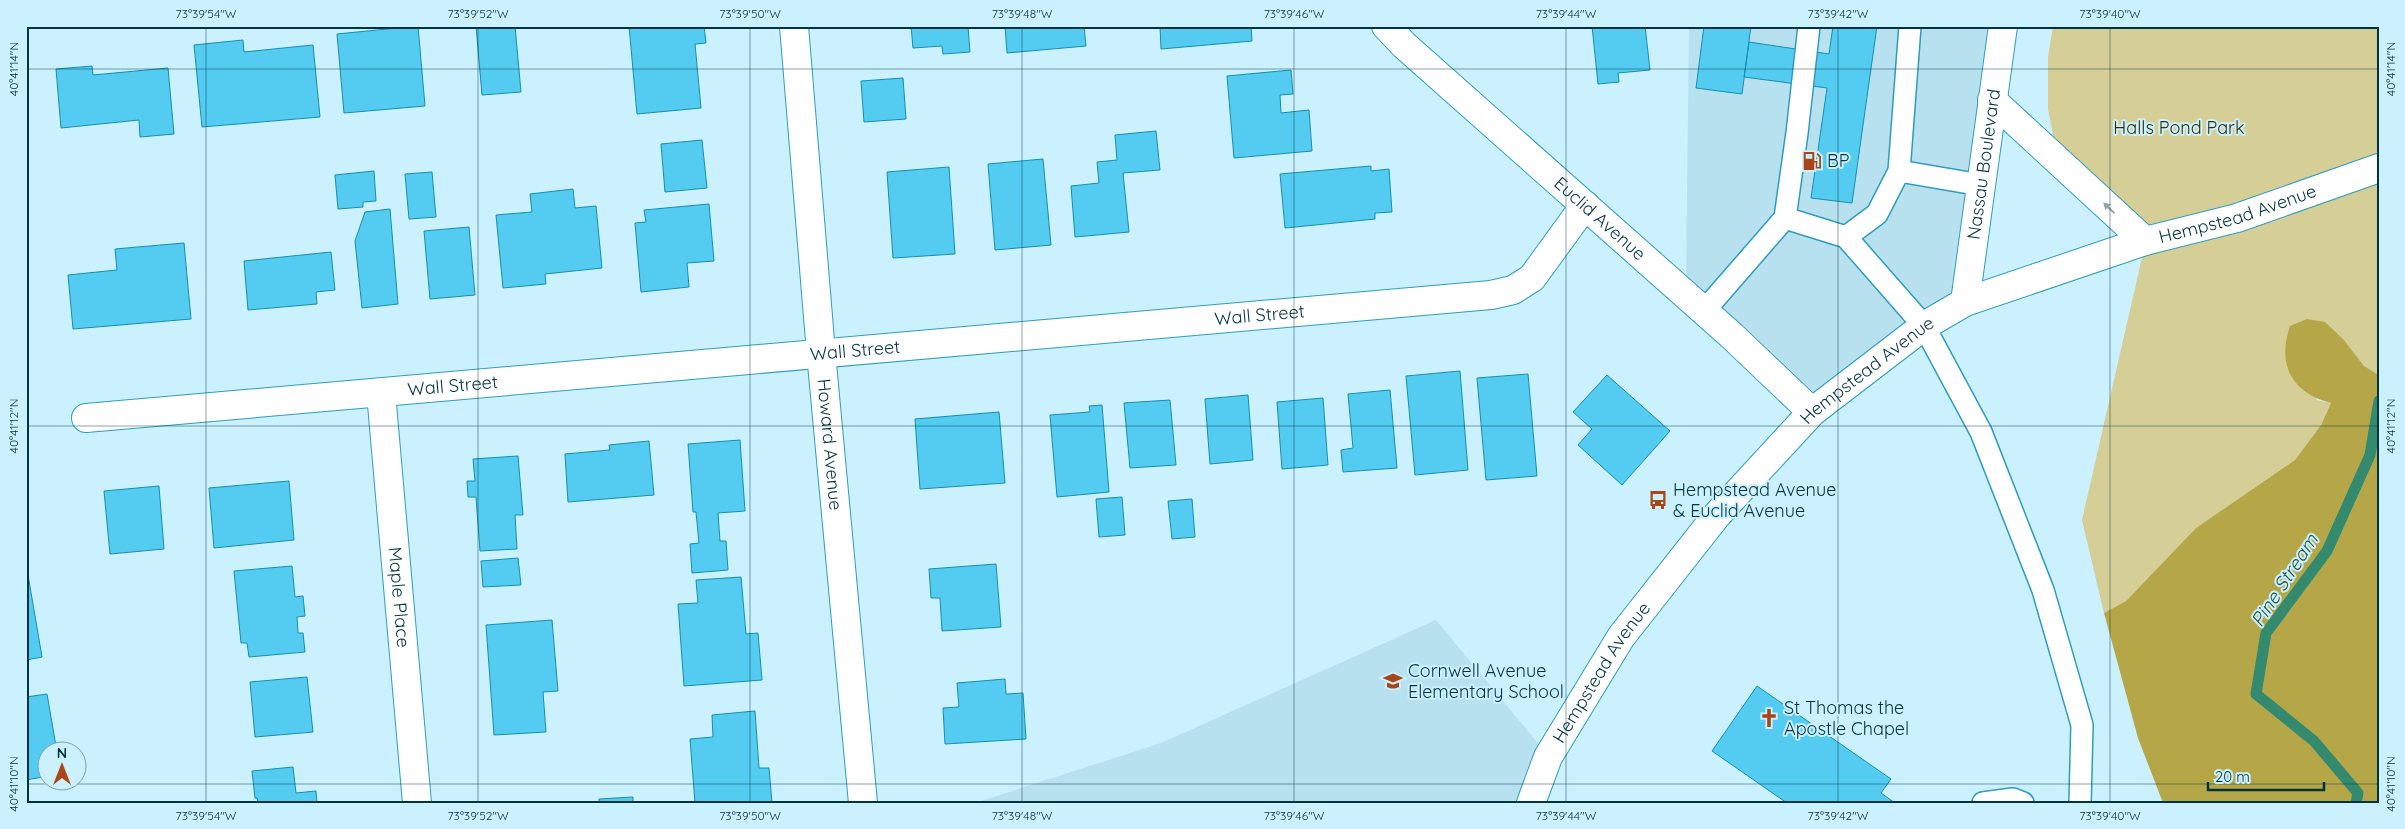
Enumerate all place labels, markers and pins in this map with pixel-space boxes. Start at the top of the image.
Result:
place label: BP [1827,149,1849,172]
fuel station icon: BP [1801,150,1823,172]
place label: Hempstead Avenue & Euclid Avenue [1673,478,1836,522]
bus stop icon: Hempstead Avenue & Euclid Avenue [1647,489,1669,511]
place label: Cornwell Avenue Elementary School [1408,659,1564,703]
school or university icon: Cornwell Avenue Elementary School [1382,670,1404,692]
place label: St Thomas the Apostle Chapel [1784,696,1909,740]
church icon: St Thomas the Apostle Chapel [1758,707,1780,729]

